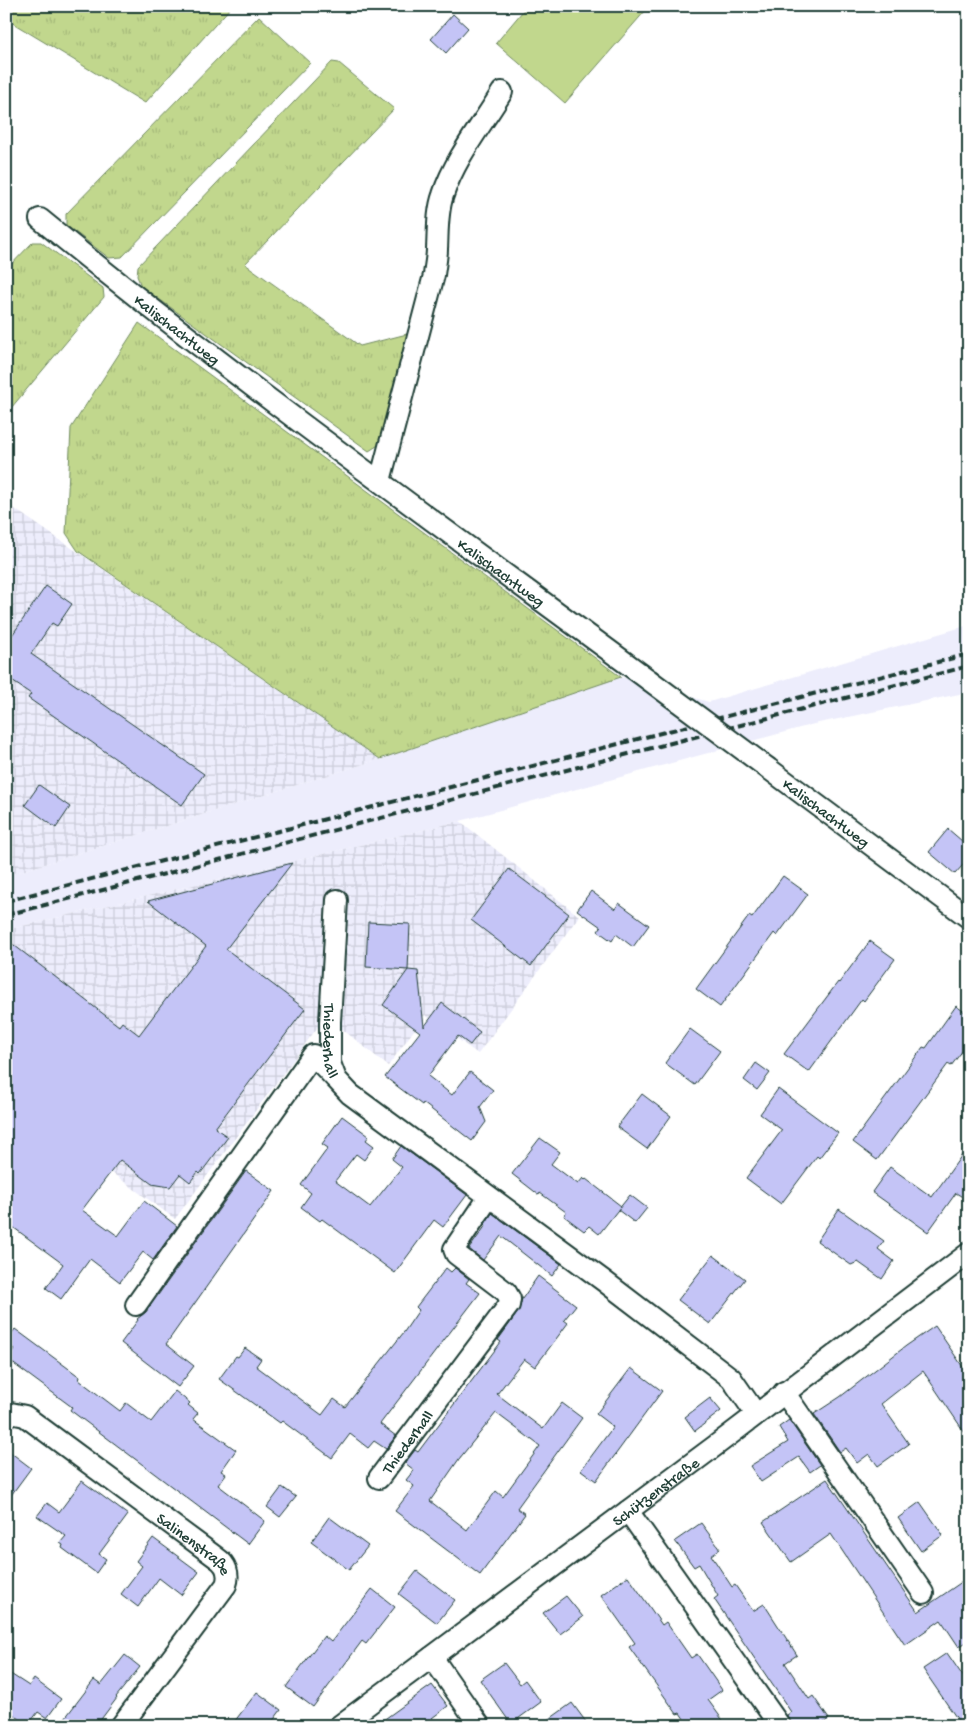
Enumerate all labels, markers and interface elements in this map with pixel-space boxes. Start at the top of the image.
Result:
street label: Kalischachtweg [129,292,222,371]
street label: Kalischachtweg [452,536,547,613]
street label: Kalischachtweg [777,776,872,853]
street label: Thiederhall [317,1002,341,1082]
street label: Thiederhall [379,1408,439,1480]
street label: Schützenstraße [610,1455,705,1532]
street label: Salinenstraße [151,1510,234,1579]

